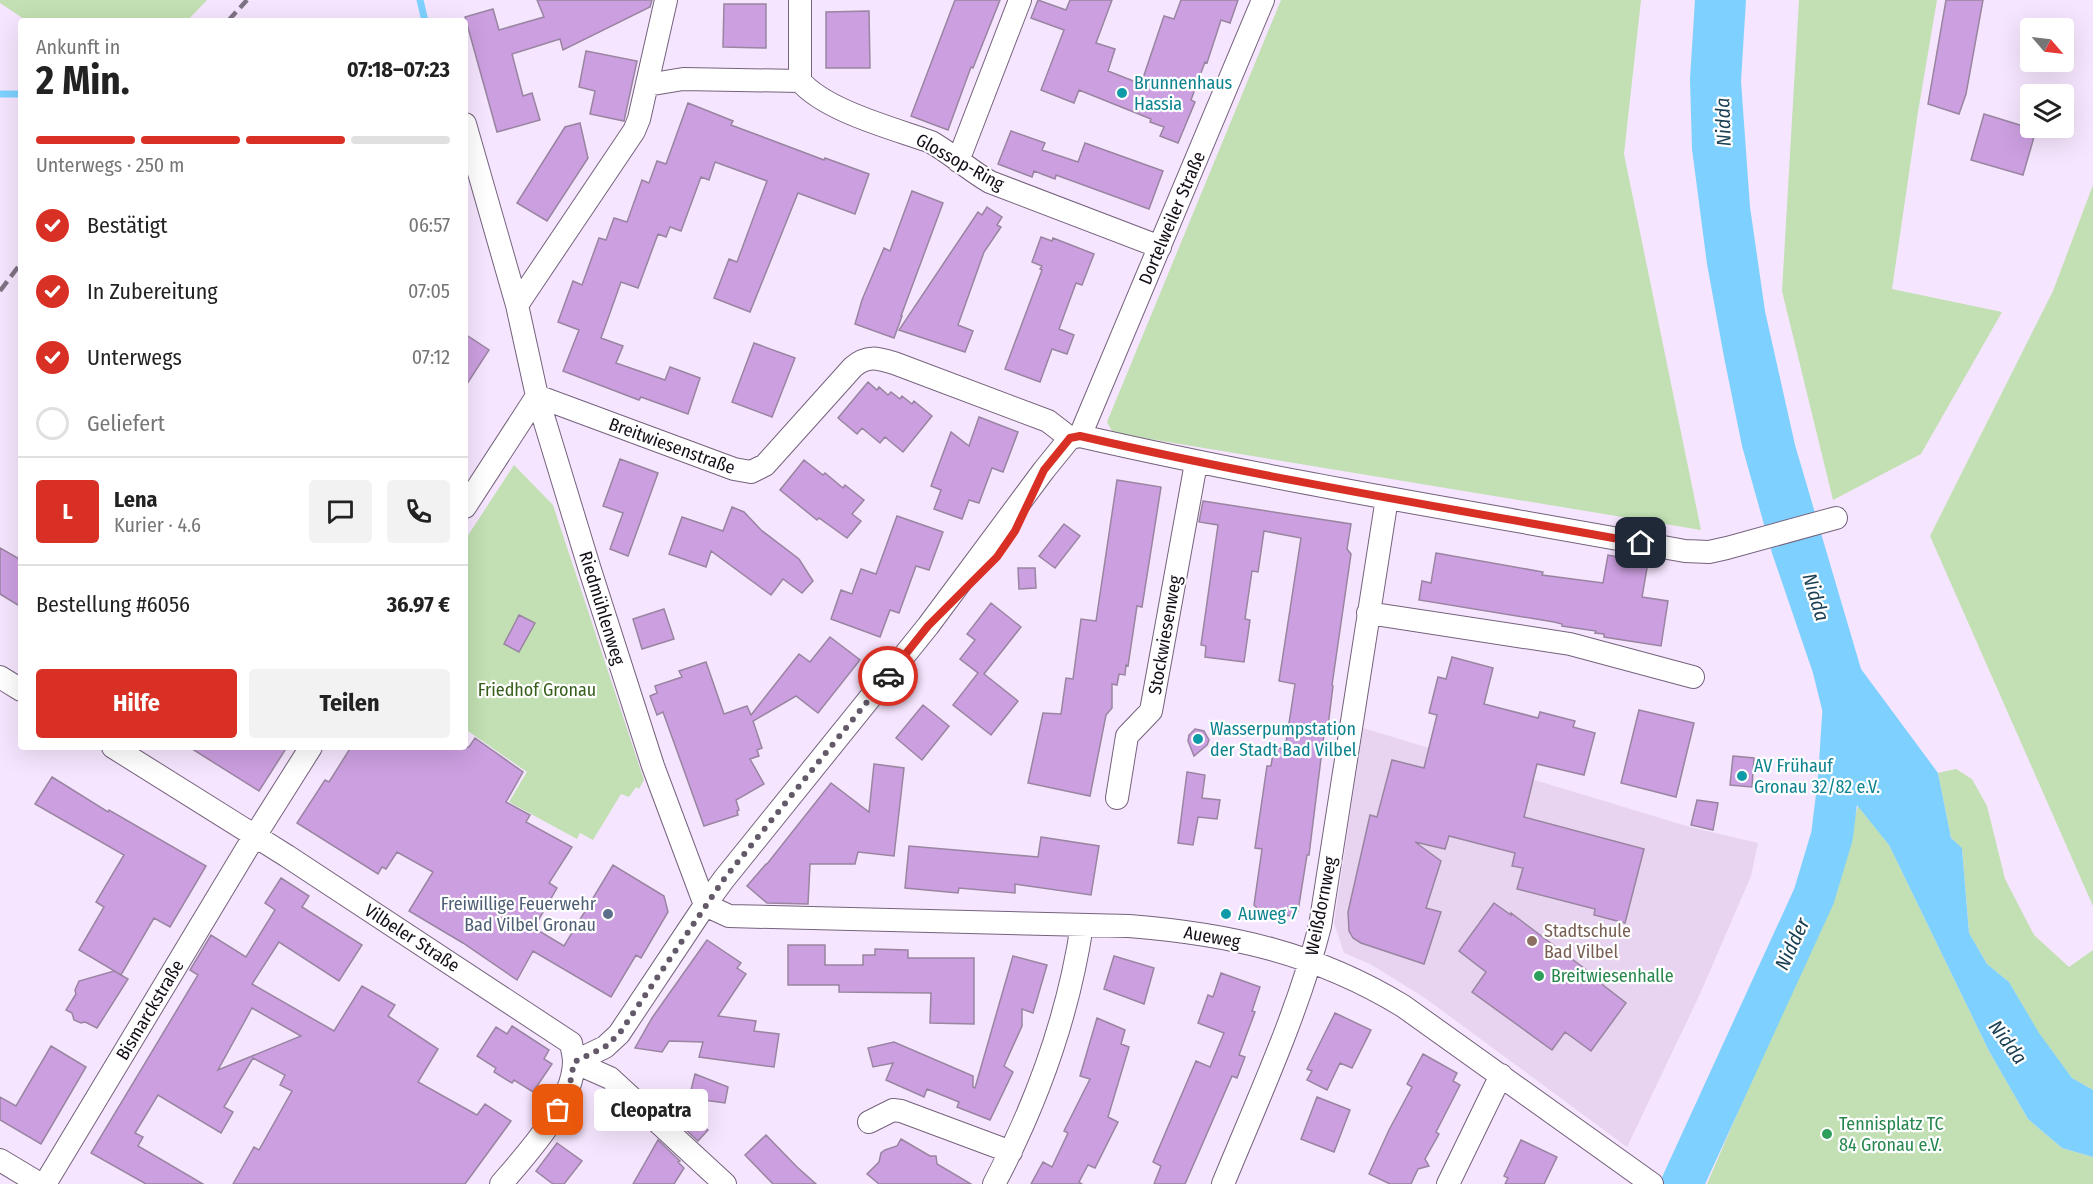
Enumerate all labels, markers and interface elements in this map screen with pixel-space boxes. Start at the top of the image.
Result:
north arrow [2020,18,2074,72]
map controls [2020,18,2074,138]
text: Ankunft in [36,35,120,59]
text: 07:18–07:23 [347,56,450,83]
text: 2 Min. [36,58,130,104]
place label: Brunnenhaus Hassia [1134,72,1233,115]
button: layers [2020,84,2074,138]
marker: Brunnenhaus Hassia [1115,86,1129,100]
water label: Nidda [1710,97,1736,147]
street label: Glossop-Ring [912,129,1008,196]
street label: Dortelweiler Straße [1134,148,1210,288]
text: Unterwegs · 250 m [36,153,184,177]
icon: check [36,209,69,242]
text: Bestätigt [87,212,167,239]
text: 06:57 [408,213,450,237]
icon: check [36,275,69,308]
text: In Zubereitung [87,278,218,305]
text: 07:05 [408,279,450,303]
icon: check [36,341,69,374]
text: Unterwegs [87,344,182,371]
text: 07:12 [412,345,450,369]
text: Geliefert [87,410,165,437]
street label: Breitwiesenstraße [606,413,738,479]
button: chat [309,480,372,543]
button: phone [387,480,450,543]
text: Lena [114,486,157,513]
text: L [62,498,73,525]
text: Kurier · 4.6 [114,513,201,537]
pin [1615,517,1666,568]
icon: home [1624,526,1657,559]
street label: Riedmühlenweg [574,548,630,668]
water label: Nidda [1797,570,1835,624]
street label: Stockwiesenweg [1144,573,1186,696]
text: Bestellung #6056 [36,591,190,618]
text: 36.97 € [387,591,450,618]
courier [858,646,918,706]
icon: car [872,660,905,693]
button: Hilfe [36,669,237,738]
button: Teilen [249,669,450,738]
park label: Friedhof Gronau [478,679,596,701]
place label: Wasserpumpstation der Stadt Bad Vilbel [1210,718,1357,761]
marker: Wasserpumpstation der Stadt Bad Vilbel [1191,732,1205,746]
place label: AV Frühauf Gronau 32/82 e.V. [1754,755,1880,798]
marker: AV Frühauf Gronau 32/82 e.V. [1735,769,1749,783]
street label: Weißdornweg [1301,854,1341,957]
place label: Freiwillige Feuerwehr Bad Vilbel Gronau [441,893,597,936]
street label: Vilbeler Straße [360,899,464,977]
place label: Auweg 7 [1238,903,1298,925]
marker: Freiwillige Feuerwehr Bad Vilbel Gronau [601,907,615,921]
marker: Auweg 7 [1219,907,1233,921]
water label: Nidder [1770,913,1815,974]
place label: Stadtschule Bad Vilbel [1544,920,1631,963]
street label: Aueweg [1182,921,1242,953]
marker: Stadtschule Bad Vilbel [1525,934,1539,948]
street label: Bismarckstraße [111,956,189,1064]
place label: Breitwiesenhalle [1551,965,1674,987]
marker: Breitwiesenhalle [1532,969,1546,983]
water label: Nidda [1984,1015,2032,1069]
pin [532,1084,583,1135]
callout: Cleopatra [594,1089,708,1131]
icon: bag [541,1093,574,1126]
text: Cleopatra [611,1098,691,1122]
place label: Tennisplatz TC 84 Gronau e.V. [1839,1113,1944,1156]
marker: Tennisplatz TC 84 Gronau e.V. [1820,1127,1834,1141]

